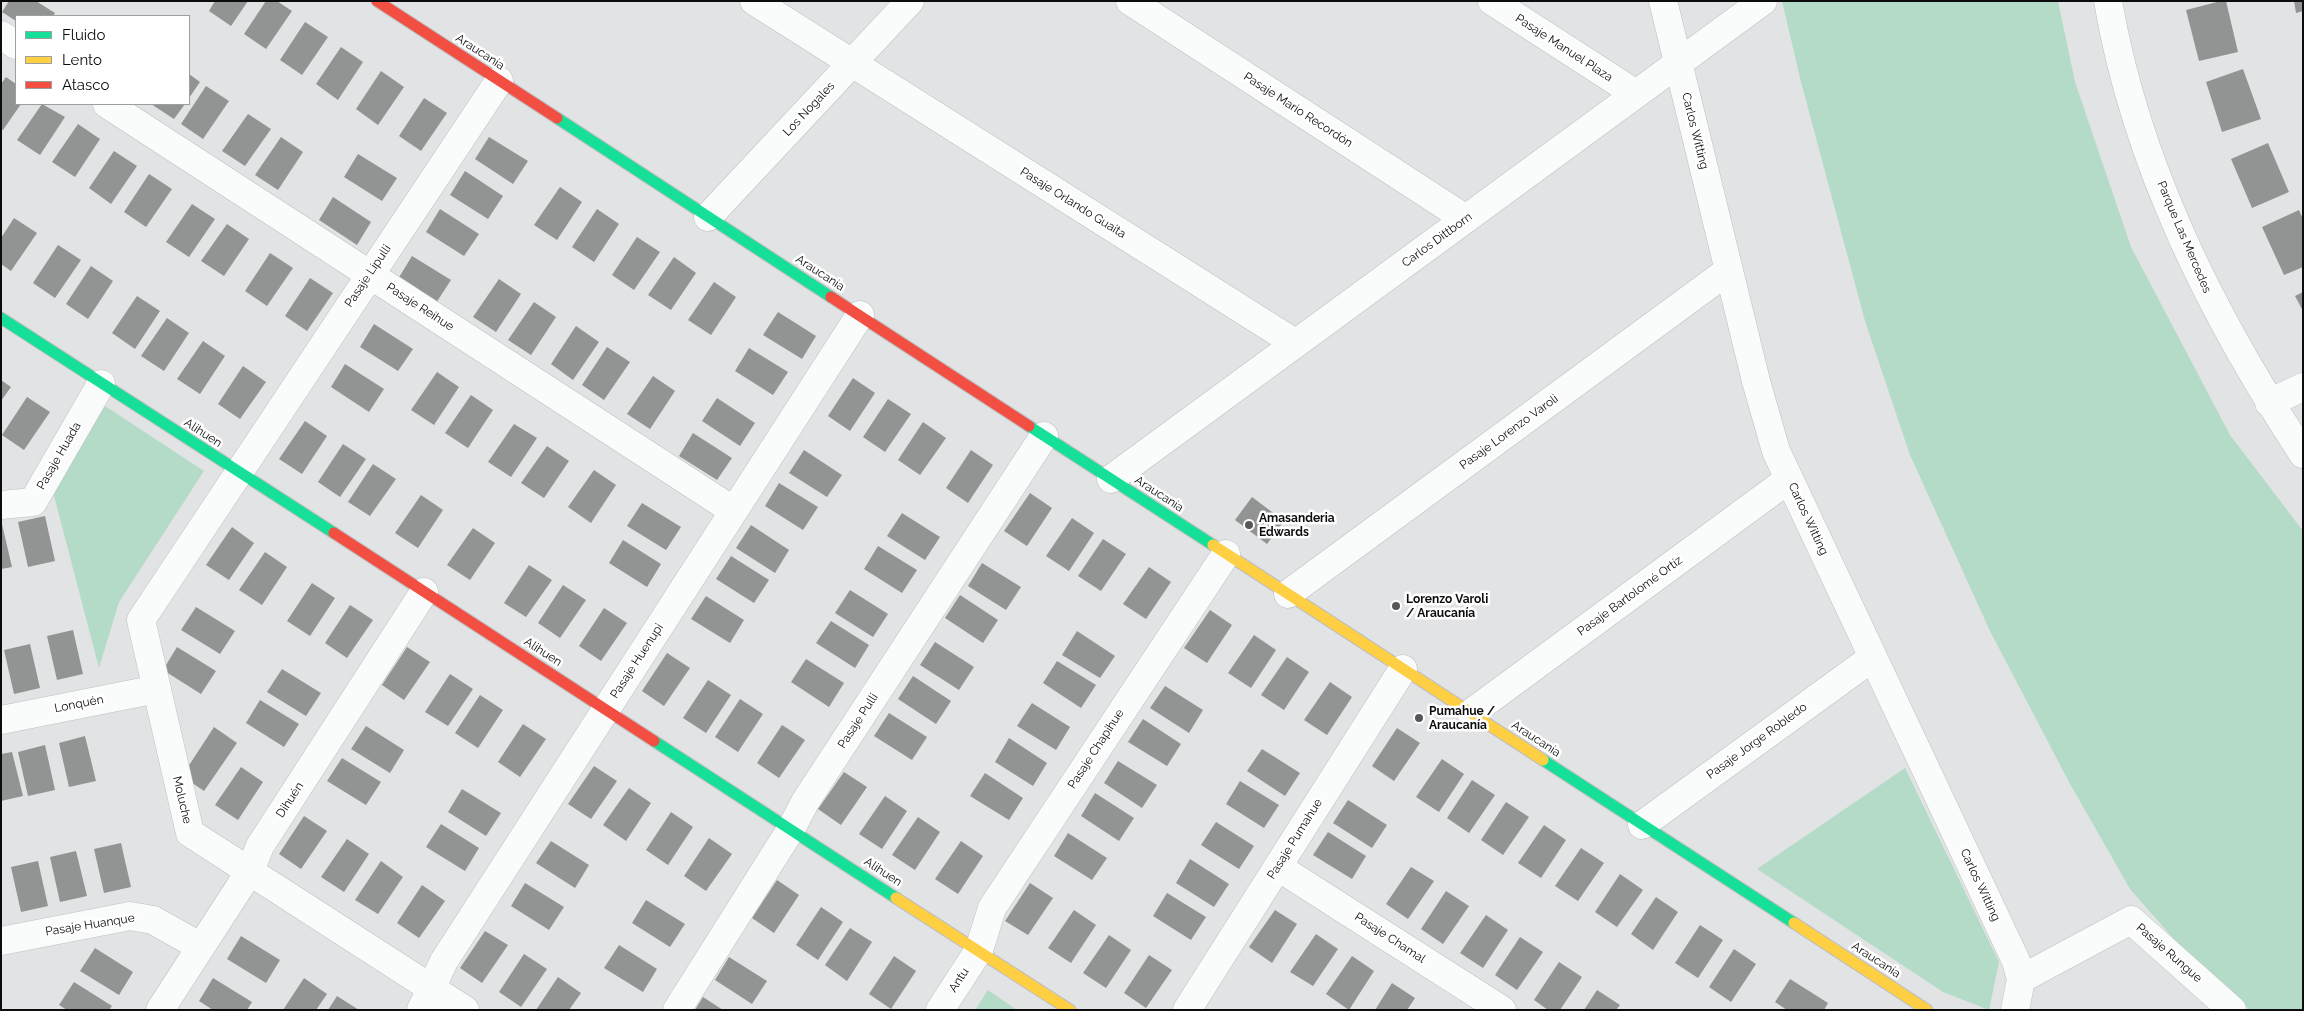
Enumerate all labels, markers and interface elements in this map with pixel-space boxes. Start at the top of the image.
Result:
street label: Pasaje Manuel Plaza [1513,11,1615,85]
legend [15,15,190,105]
text: Fluido [62,26,105,44]
street label: Araucanía [453,31,507,73]
text: Lento [62,51,102,69]
street label: Pasaje Mario Recordón [1241,69,1355,151]
text: Atasco [62,76,109,94]
street label: Los Nogales [780,79,838,139]
street label: Carlos Witting [1679,91,1711,171]
street label: Pasaje Orlando Guaita [1017,165,1129,241]
street label: Parque Las Mercedes [2154,179,2214,295]
street label: Carlos Dittborn [1399,210,1475,270]
street label: Pasaje Lipulli [342,242,394,310]
street label: Araucanía [793,252,847,294]
street label: Pasaje Reihue [384,280,456,334]
street label: Pasaje Lorenzo Varoli [1457,391,1561,473]
street label: Alihuen [181,415,225,451]
street label: Pasaje Huada [34,420,84,492]
street label: Araucanía [1132,473,1186,515]
street label: Carlos Witting [1785,480,1831,558]
place label: Amasanderia Edwards [1259,511,1335,539]
marker: Amasanderia Edwards [1243,519,1255,531]
street label: Pasaje Bartolomé Ortíz [1575,553,1685,639]
place label: Lorenzo Varoli / Araucanía [1406,592,1488,620]
marker: Lorenzo Varoli / Araucanía [1390,600,1402,612]
street label: Pasaje Huenupi [607,621,667,701]
street label: Alihuen [521,634,565,670]
street label: Pasaje Pulli [835,691,881,751]
street label: Lonquén [53,692,105,716]
street label: Pasaje Jorge Robledo [1704,700,1810,782]
place label: Pumahue / Araucanía [1429,704,1495,732]
street label: Pasaje Chapihue [1065,706,1127,792]
marker: Pumahue / Araucanía [1413,712,1425,724]
street label: Araucanía [1509,718,1563,760]
street label: Moluche [170,775,194,825]
street label: Dihuén [273,780,307,820]
street label: Pasaje Pumahue [1264,796,1326,882]
street label: Carlos Witting [1957,846,2003,924]
street label: Alihuen [861,854,905,890]
street label: Pasaje Chamal [1352,910,1428,966]
street label: Pasaje Huanque [44,911,136,939]
street label: Pasaje Rungue [2133,920,2205,986]
street label: Araucanía [1849,939,1903,981]
street label: Antu [946,965,972,995]

